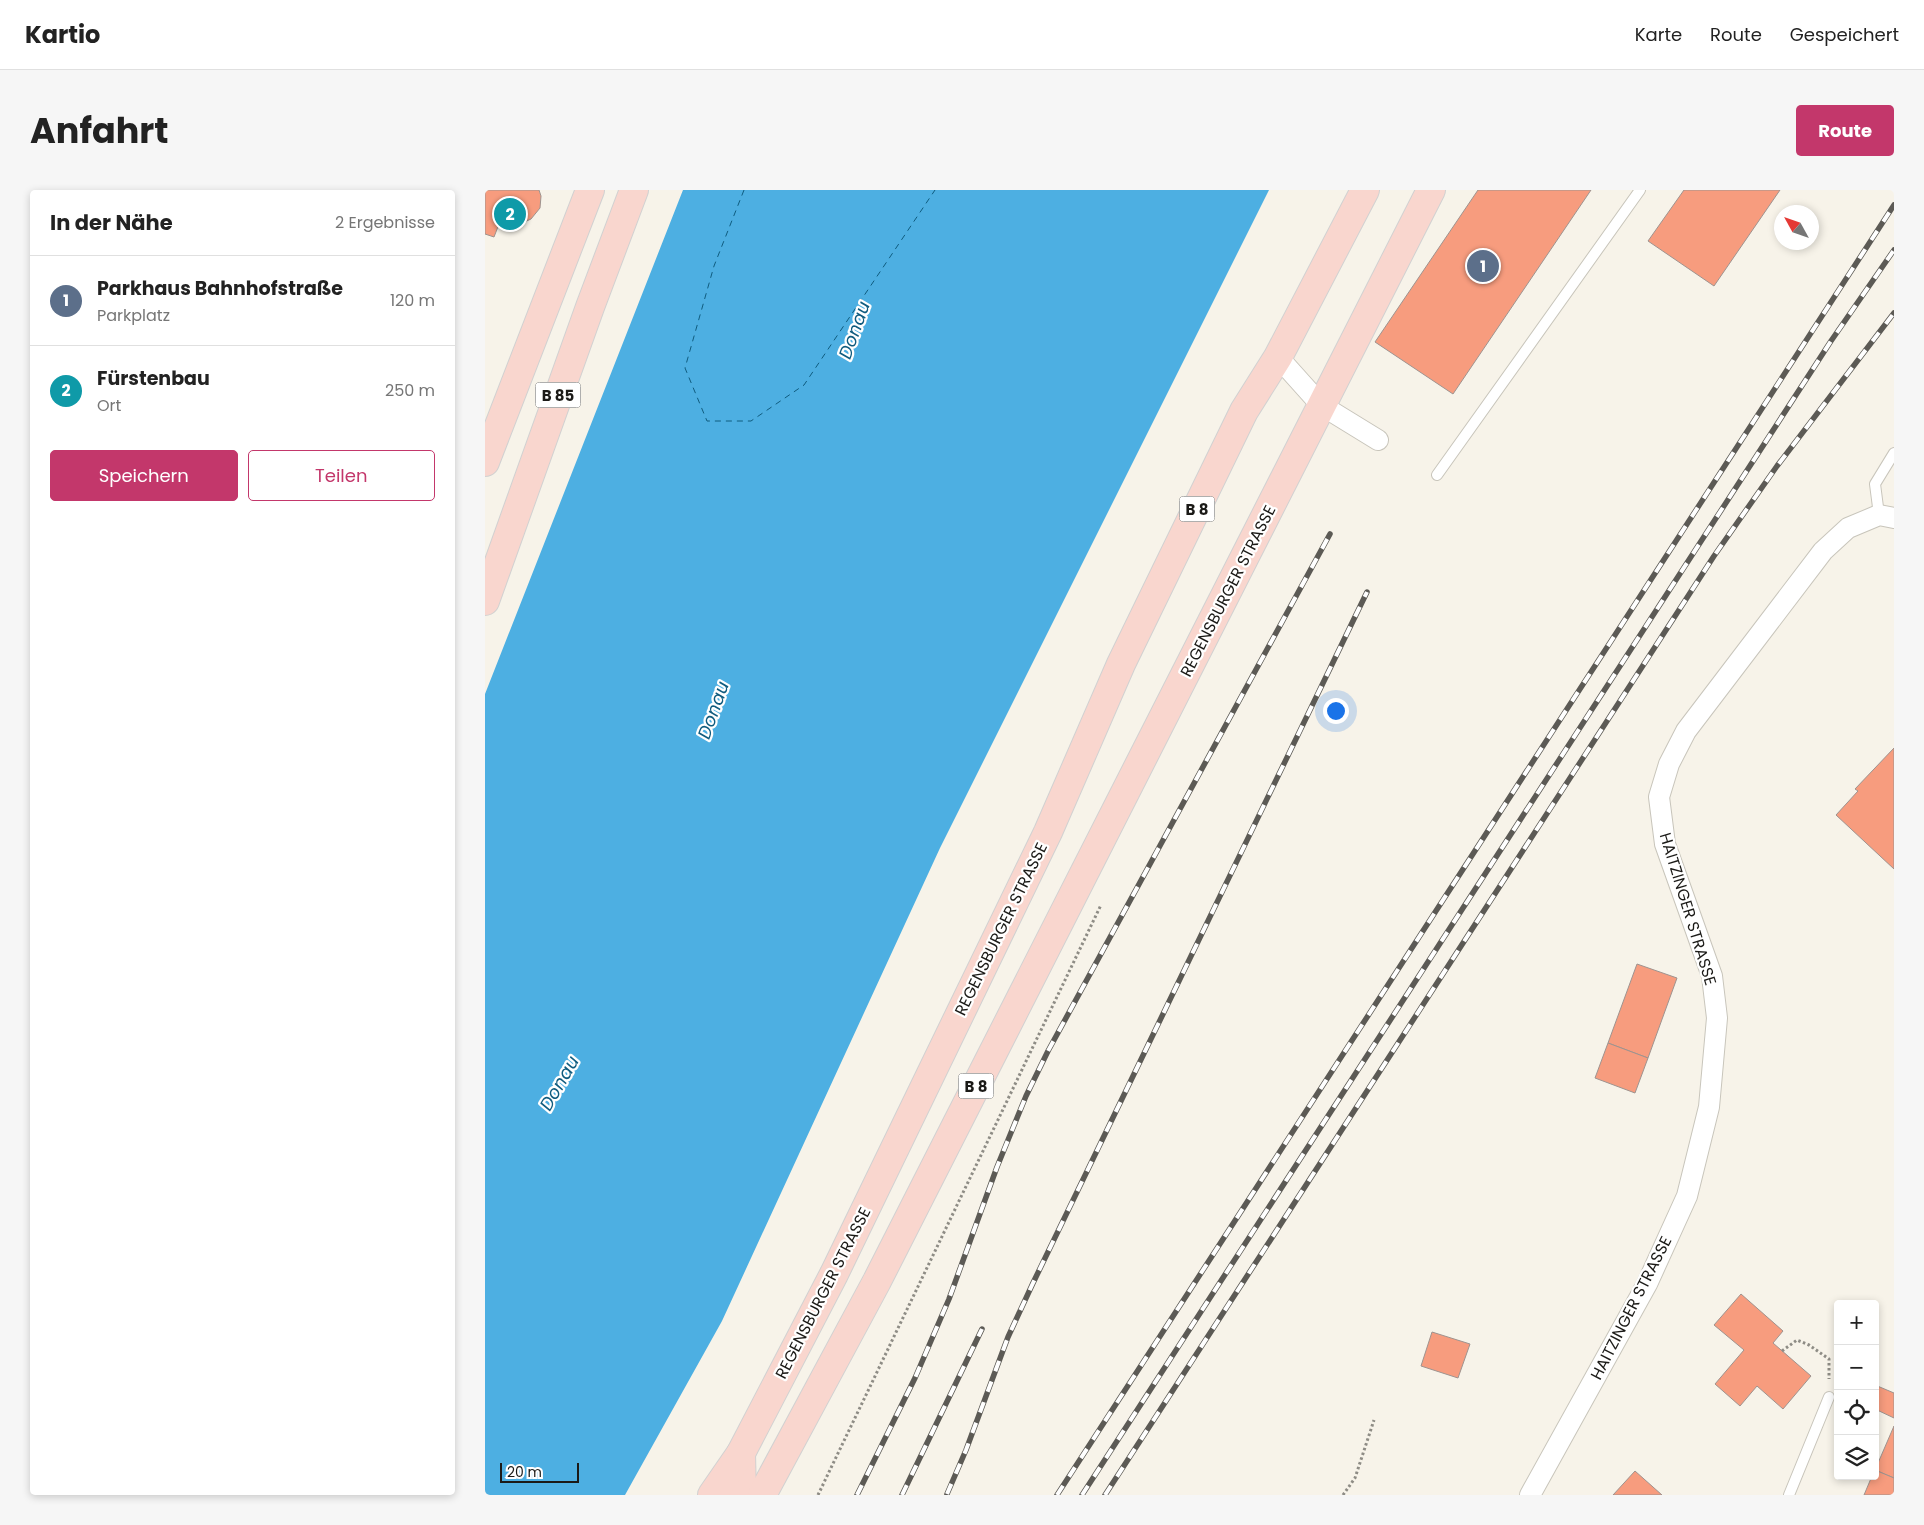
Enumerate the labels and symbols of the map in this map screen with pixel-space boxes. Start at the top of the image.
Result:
pin: 2 [494,195,526,233]
north arrow [1774,205,1819,250]
pin: 1 [1467,247,1499,285]
water label: Donau [832,298,876,362]
road number: B 85 [535,382,581,408]
road number: B 8 [1179,496,1215,522]
street label: REGENSBURGER STRASSE [1175,501,1281,681]
water label: Donau [691,678,735,742]
your location [1323,698,1349,724]
street label: HAITZINGER STRASSE [1654,830,1722,988]
street label: REGENSBURGER STRASSE [949,839,1053,1019]
water label: Donau [533,1051,585,1115]
road number: B 8 [959,1074,993,1098]
street label: REGENSBURGER STRASSE [770,1203,876,1383]
street label: HAITZINGER STRASSE [1585,1232,1677,1384]
scale bar [500,1460,579,1483]

